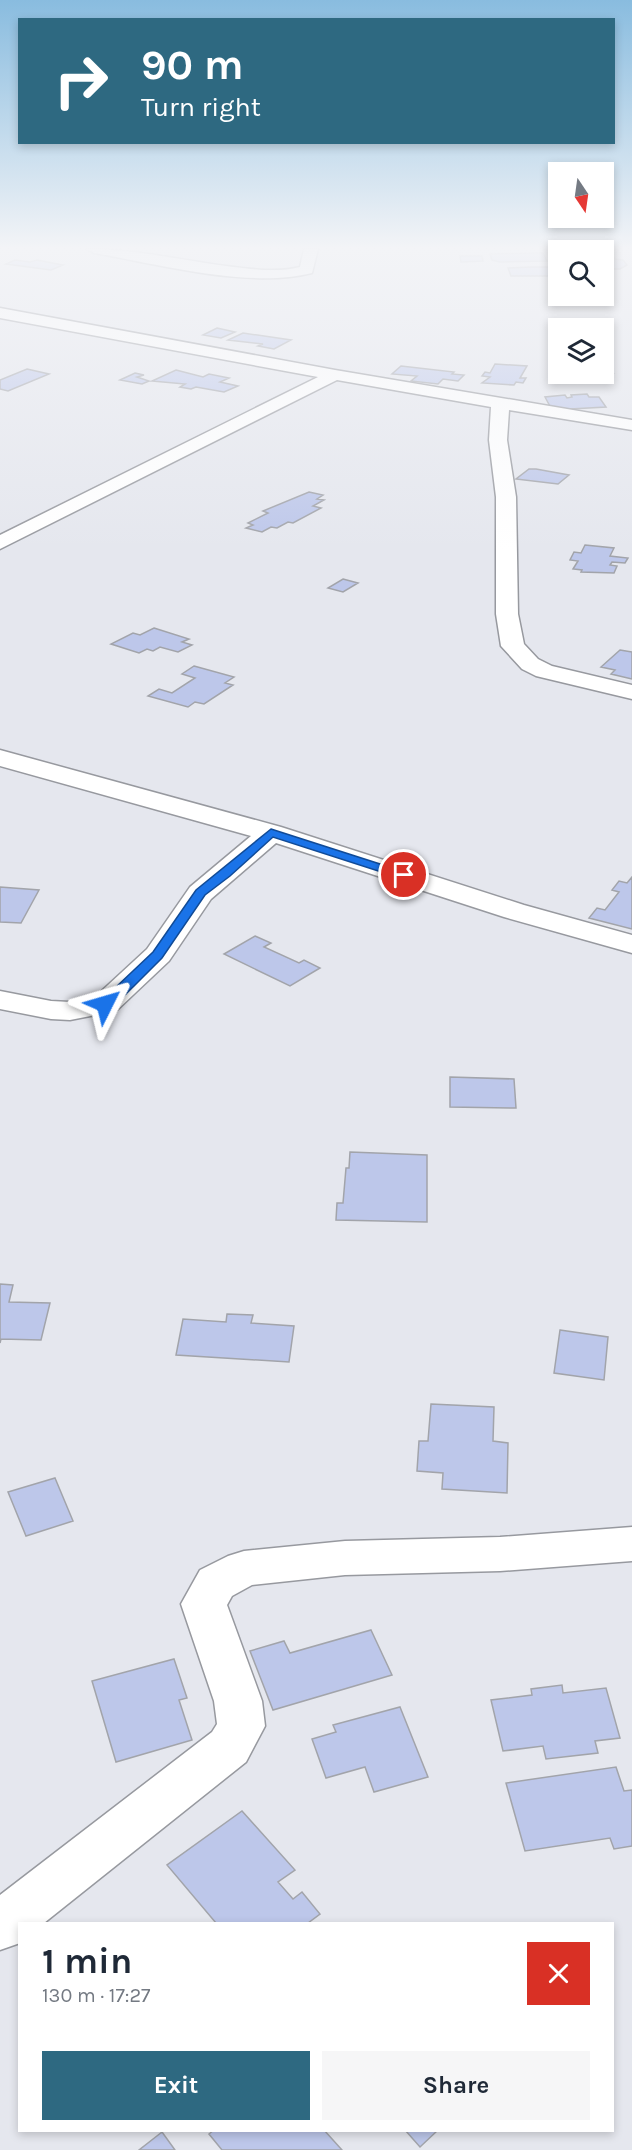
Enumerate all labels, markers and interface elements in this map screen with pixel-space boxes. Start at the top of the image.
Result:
text: 90 m [141,40,244,90]
icon: right [42,42,120,120]
text: Turn right [141,91,261,123]
north arrow [548,162,614,228]
map controls [548,162,614,384]
button: search [548,240,614,306]
button: layers [548,318,614,384]
pin [378,849,429,900]
icon: arrive [387,858,420,891]
position arrow [73,972,137,1036]
text: 1 min [42,1940,132,1982]
button: close [527,1942,590,2005]
text: 130 m · 17:27 [42,1984,150,2007]
button: Exit [42,2051,310,2120]
button: Share [322,2051,590,2120]

